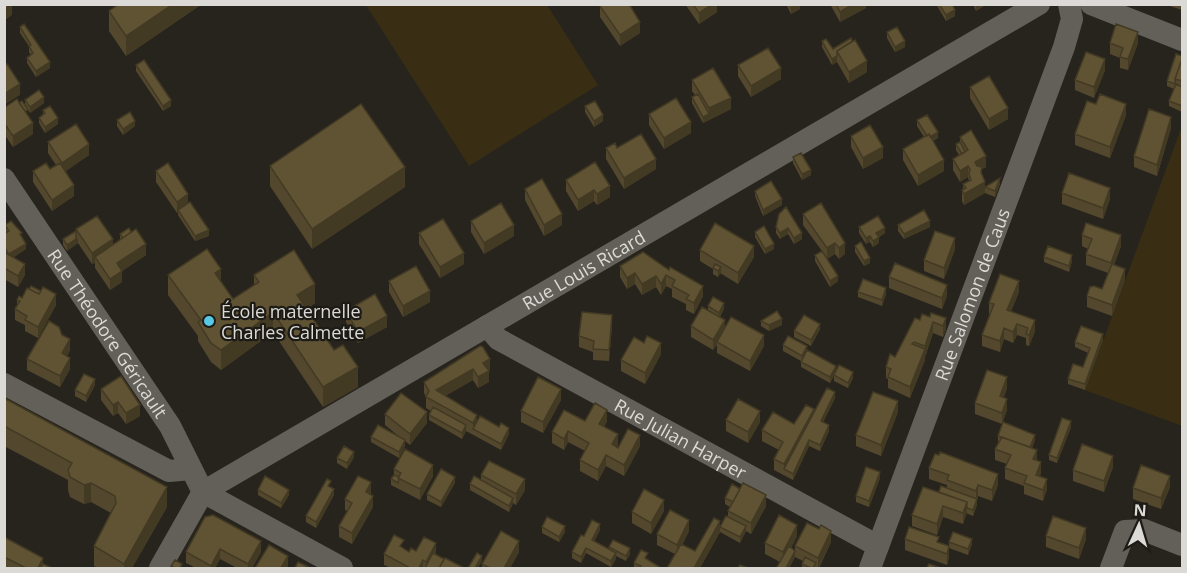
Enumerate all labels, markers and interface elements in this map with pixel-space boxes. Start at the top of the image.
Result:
street label: Rue Salomon de Caus [929,205,1015,384]
street label: Rue Louis Ricard [518,225,650,315]
street label: Rue Théodore Géricault [42,244,173,422]
place label: École maternelle Charles Calmette [221,299,364,344]
marker: École maternelle Charles Calmette [202,314,216,328]
street label: Rue Julian Harper [610,393,751,484]
north arrow [1109,495,1169,555]
text: N [1133,499,1147,521]

